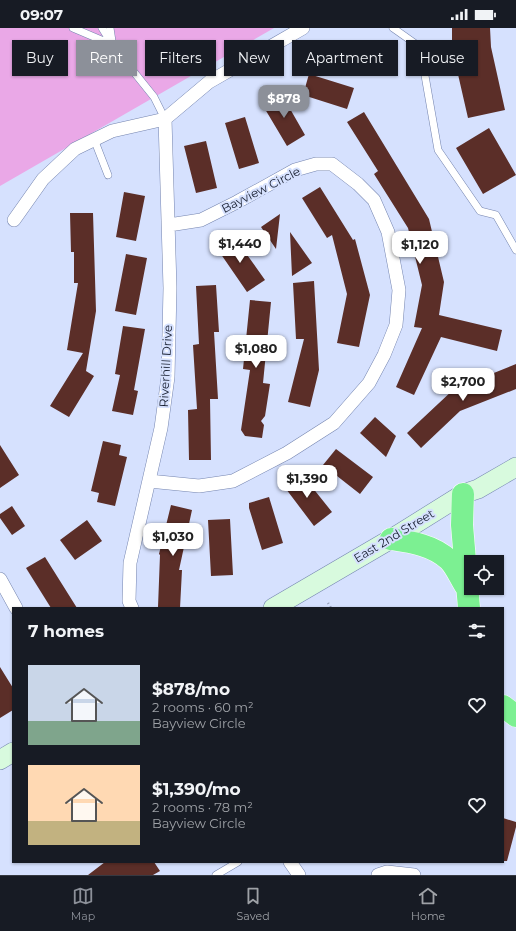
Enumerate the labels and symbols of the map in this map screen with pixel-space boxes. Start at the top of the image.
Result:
pin: $878 [260,85,308,119]
street label: Bayview Circle [219,163,303,216]
pin: $1,440 [207,230,273,264]
pin: $1,120 [387,231,453,265]
street label: Riverhill Drive [156,324,175,408]
pin: $1,080 [223,335,289,369]
pin: $2,700 [430,368,496,402]
pin: $1,390 [274,465,340,499]
street label: East 2nd Street [351,506,437,566]
pin: $1,030 [140,523,206,557]

